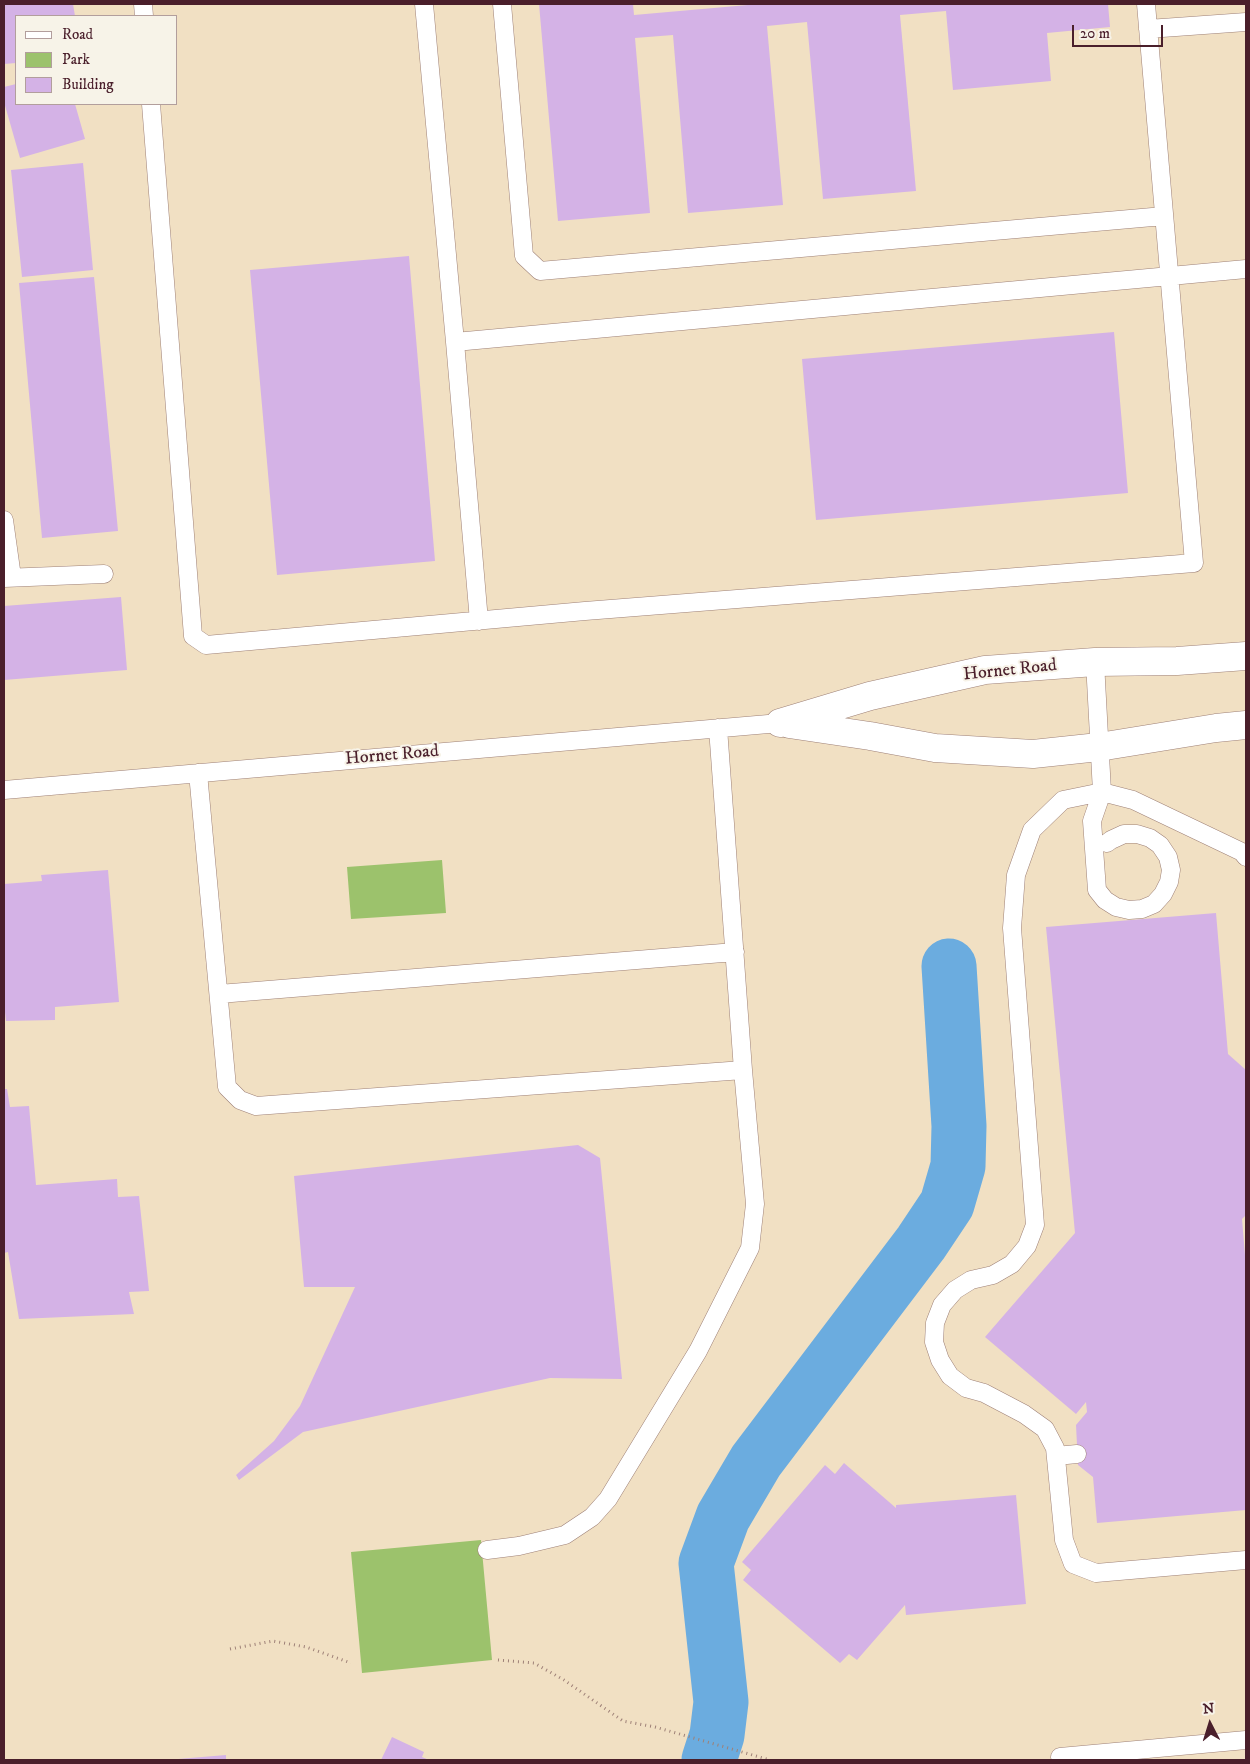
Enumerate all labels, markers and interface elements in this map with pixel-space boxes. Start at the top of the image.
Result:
legend [15,15,178,105]
scale bar [1075,15,1166,47]
text: 20 m [1080,24,1110,43]
text: Road [62,25,93,44]
text: Park [62,50,90,69]
text: Building [62,75,114,94]
street label: Hornet Road [962,655,1058,687]
street label: Hornet Road [344,741,440,771]
north arrow [1185,1699,1235,1749]
text: N [1202,1700,1215,1719]

